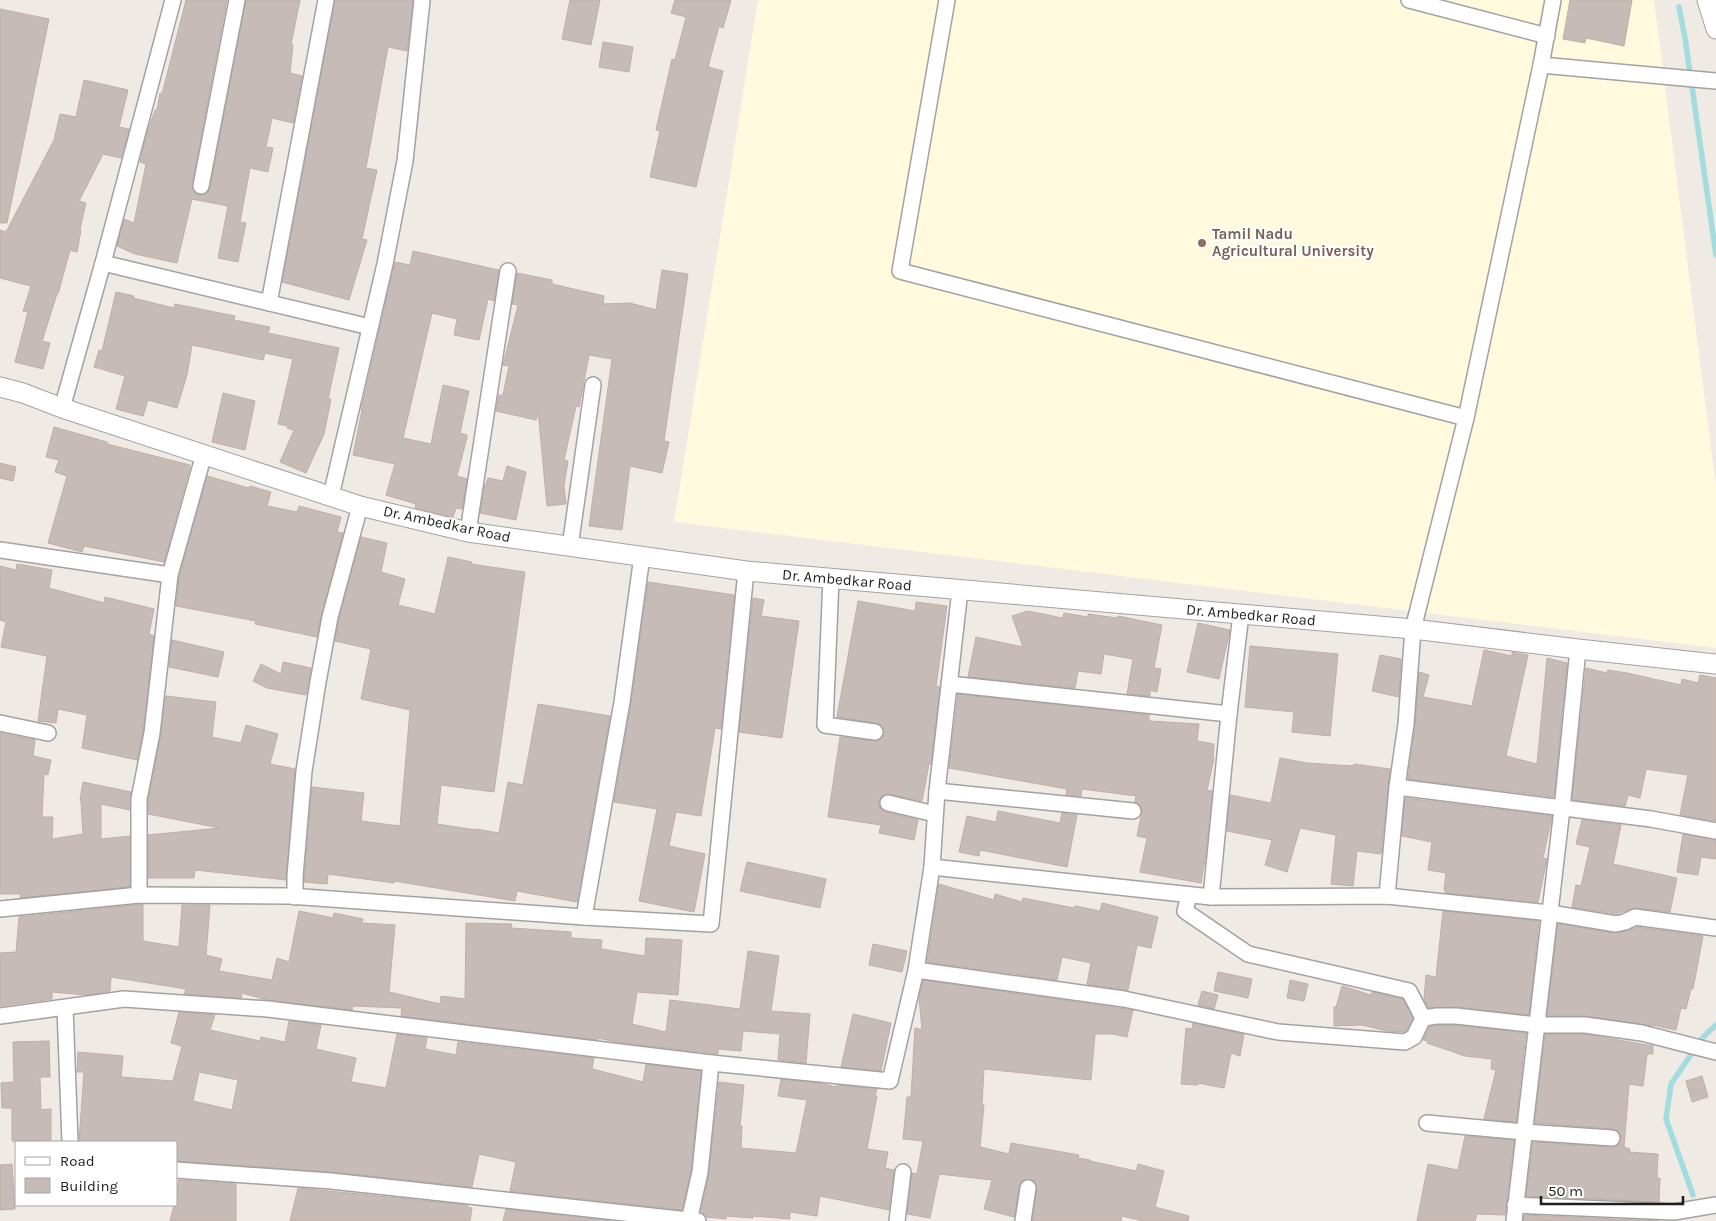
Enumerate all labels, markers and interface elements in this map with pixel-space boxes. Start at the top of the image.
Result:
place label: Tamil Nadu Agricultural University [1212,225,1374,260]
marker: Tamil Nadu Agricultural University [1196,237,1208,249]
street label: Dr. Ambedkar Road [382,502,512,546]
street label: Dr. Ambedkar Road [782,565,912,595]
street label: Dr. Ambedkar Road [1186,600,1316,630]
legend [15,1141,178,1206]
text: Road [60,1152,95,1170]
scale bar [1541,1174,1684,1206]
text: Building [60,1177,118,1195]
text: 50 m [1548,1182,1583,1200]

